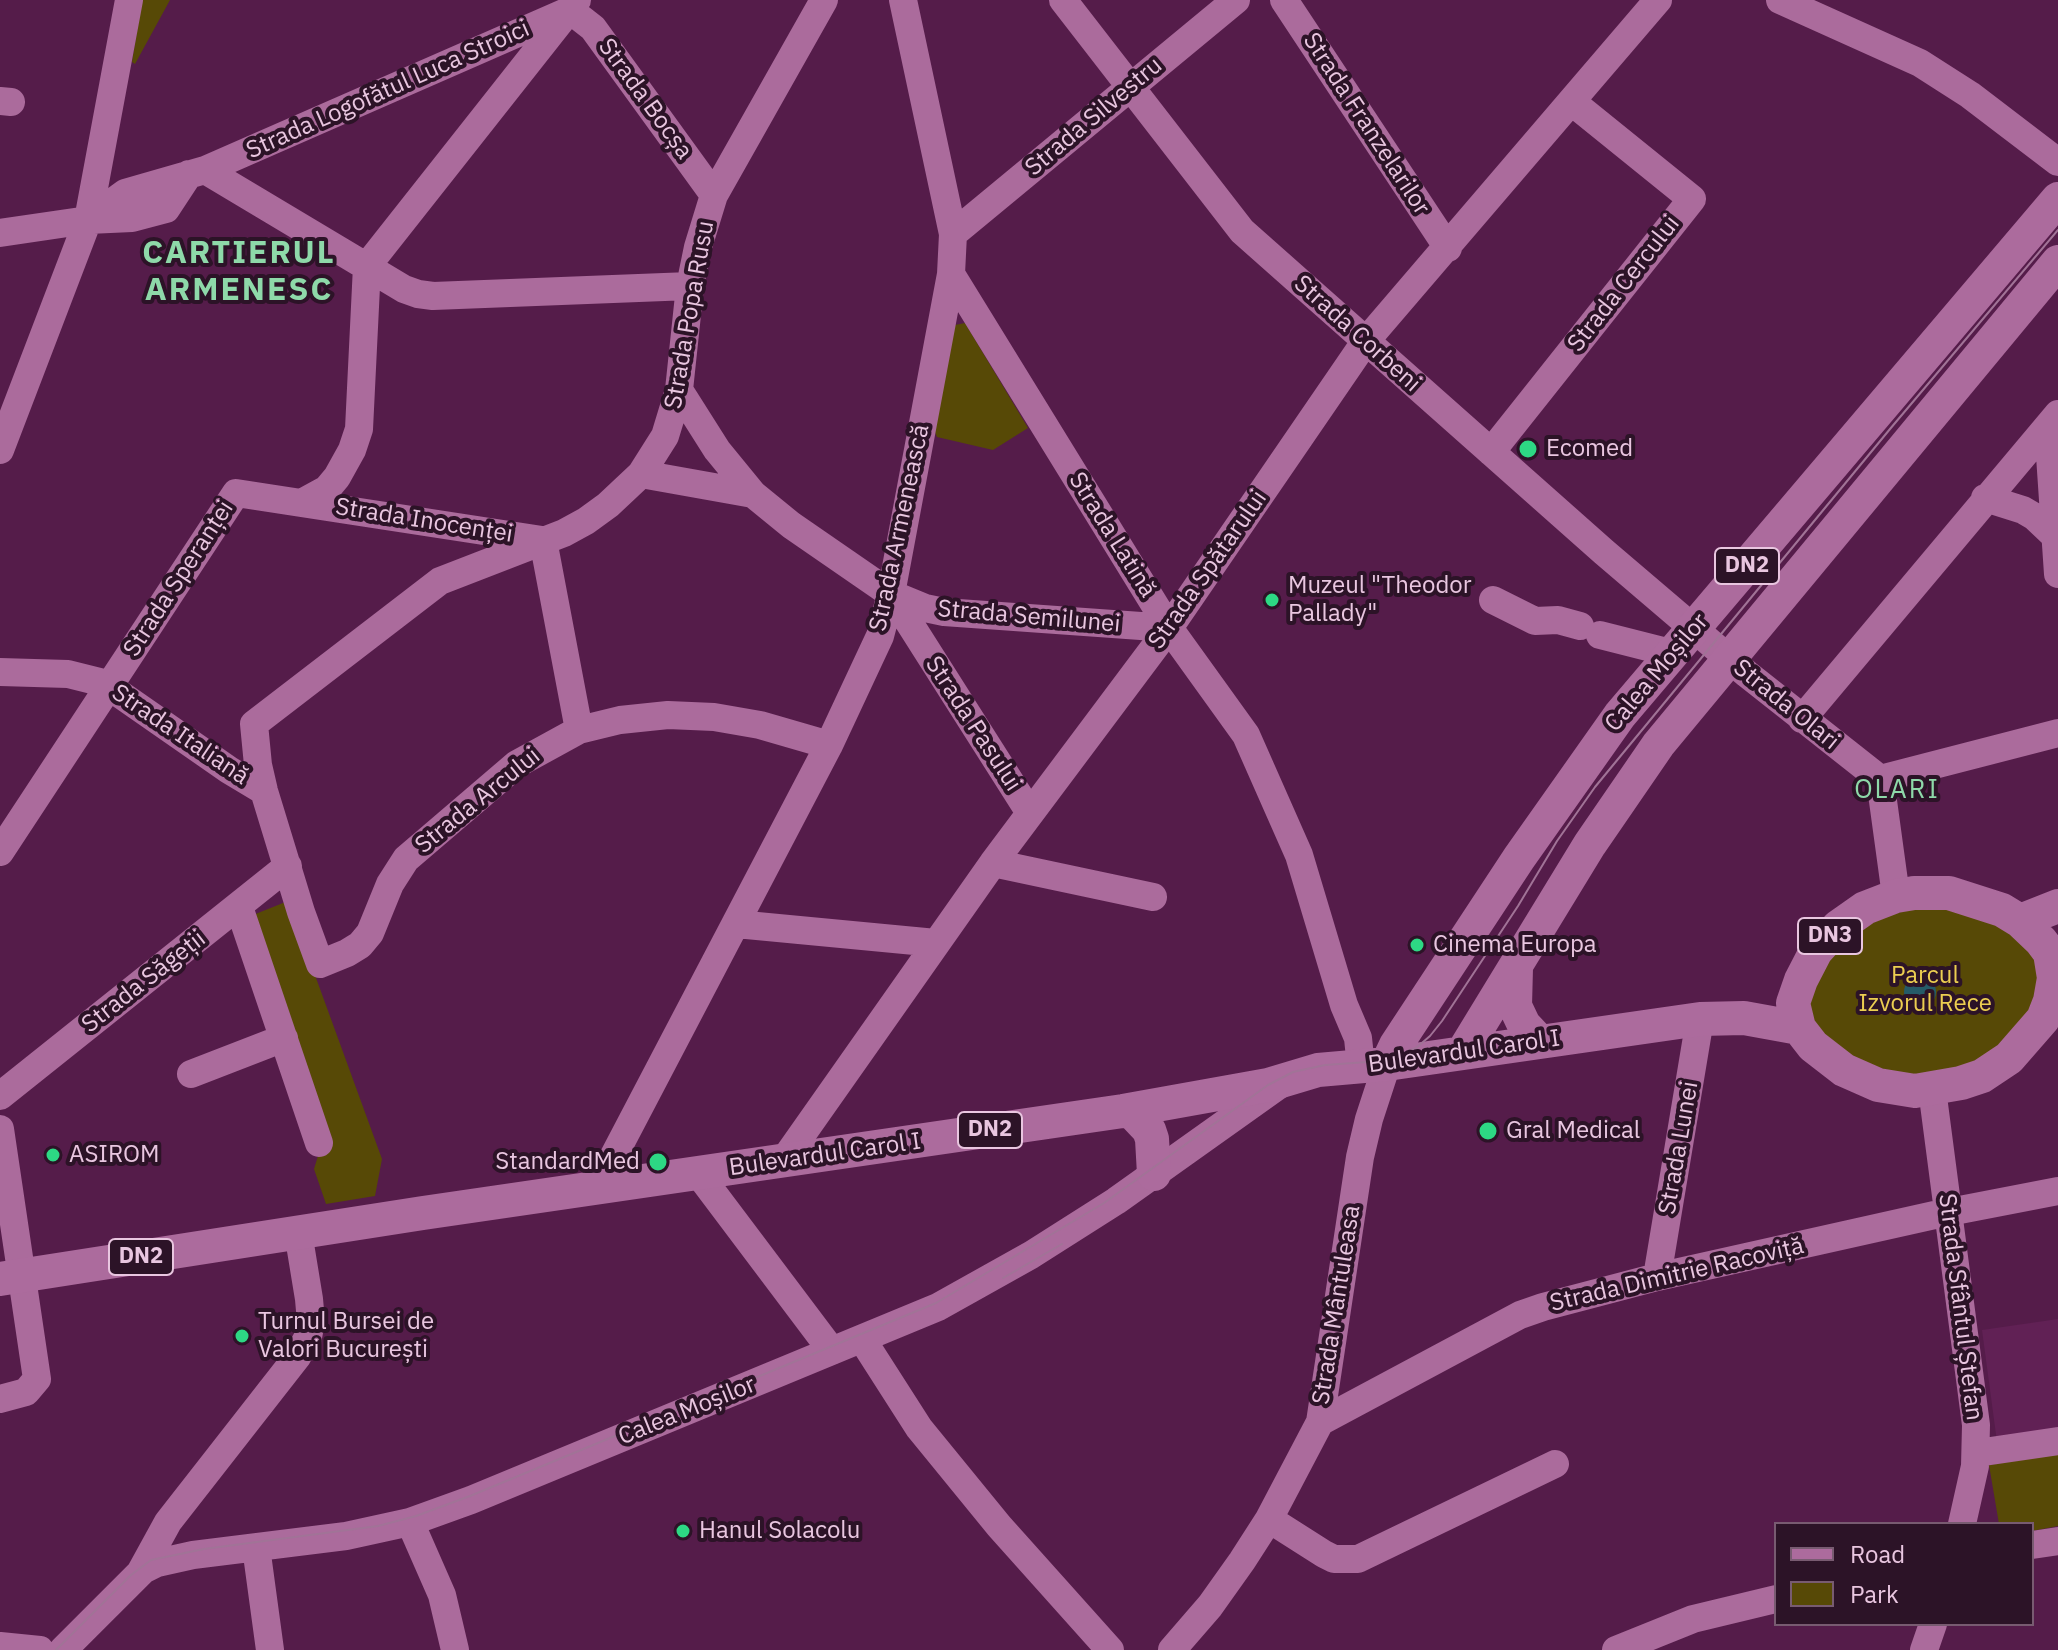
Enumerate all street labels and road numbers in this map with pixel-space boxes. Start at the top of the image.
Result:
street label: Strada Logofătul Luca Stroici [242,14,534,166]
street label: Strada Franzelarilor [1296,28,1436,220]
street label: Strada Bocșa [592,33,698,165]
street label: Strada Silvestru [1020,51,1168,183]
street label: Strada Cercului [1562,210,1686,358]
street label: Strada Popa Rusu [659,219,721,411]
street label: Strada Corbeni [1288,270,1426,398]
street label: Strada Armenească [864,422,936,634]
street label: Strada Latină [1062,467,1162,603]
street label: Strada Spătarului [1143,485,1273,655]
street label: Strada Inocenței [333,493,515,549]
street label: Strada Speranței [118,496,240,662]
road number: DN2 [1715,548,1779,584]
street label: Strada Semilunei [936,595,1122,639]
street label: Calea Moșilor [1599,608,1715,738]
street label: Strada Pasului [919,651,1027,797]
street label: Strada Olari [1727,654,1845,756]
street label: Strada Italiană [106,679,254,791]
street label: Strada Arcului [410,742,546,860]
road number: DN3 [1798,918,1862,954]
street label: Strada Săgeții [76,925,212,1039]
street label: Bulevardul Carol I [1366,1024,1562,1080]
street label: Strada Lunei [1653,1079,1705,1217]
road number: DN2 [958,1112,1022,1148]
street label: Bulevardul Carol I [727,1127,923,1183]
street label: Strada Sfântul Ștefan [1932,1192,1988,1422]
street label: Strada Mântuleasa [1307,1203,1367,1407]
street label: Strada Dimitrie Racoviță [1547,1232,1807,1318]
road number: DN2 [109,1239,173,1275]
street label: Calea Moșilor [614,1370,760,1452]

